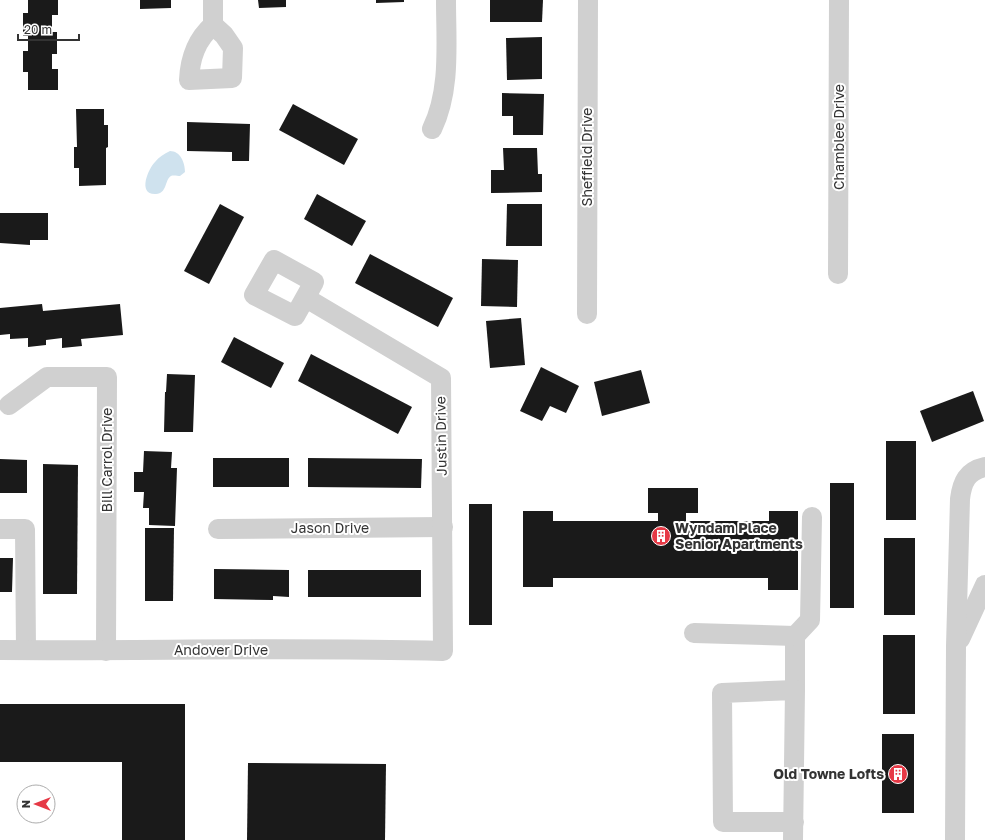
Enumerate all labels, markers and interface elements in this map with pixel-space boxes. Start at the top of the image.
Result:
scale bar [18,16,79,42]
text: 20 m [24,22,52,37]
street label: Chamblee Drive [830,84,847,190]
street label: Sheffield Drive [578,108,595,206]
street label: Justin Drive [431,396,450,476]
street label: Bill Carrol Drive [98,408,115,512]
street label: Jason Drive [291,519,369,536]
place label: Wyndam Place Senior Apartments [675,519,803,552]
building icon: Wyndam Place Senior Apartments [650,525,672,547]
street label: Andover Drive [174,641,268,658]
building icon: Old Towne Lofts [887,763,909,785]
place label: Old Towne Lofts [773,765,884,782]
north arrow [16,784,56,824]
text: N [19,800,32,808]

